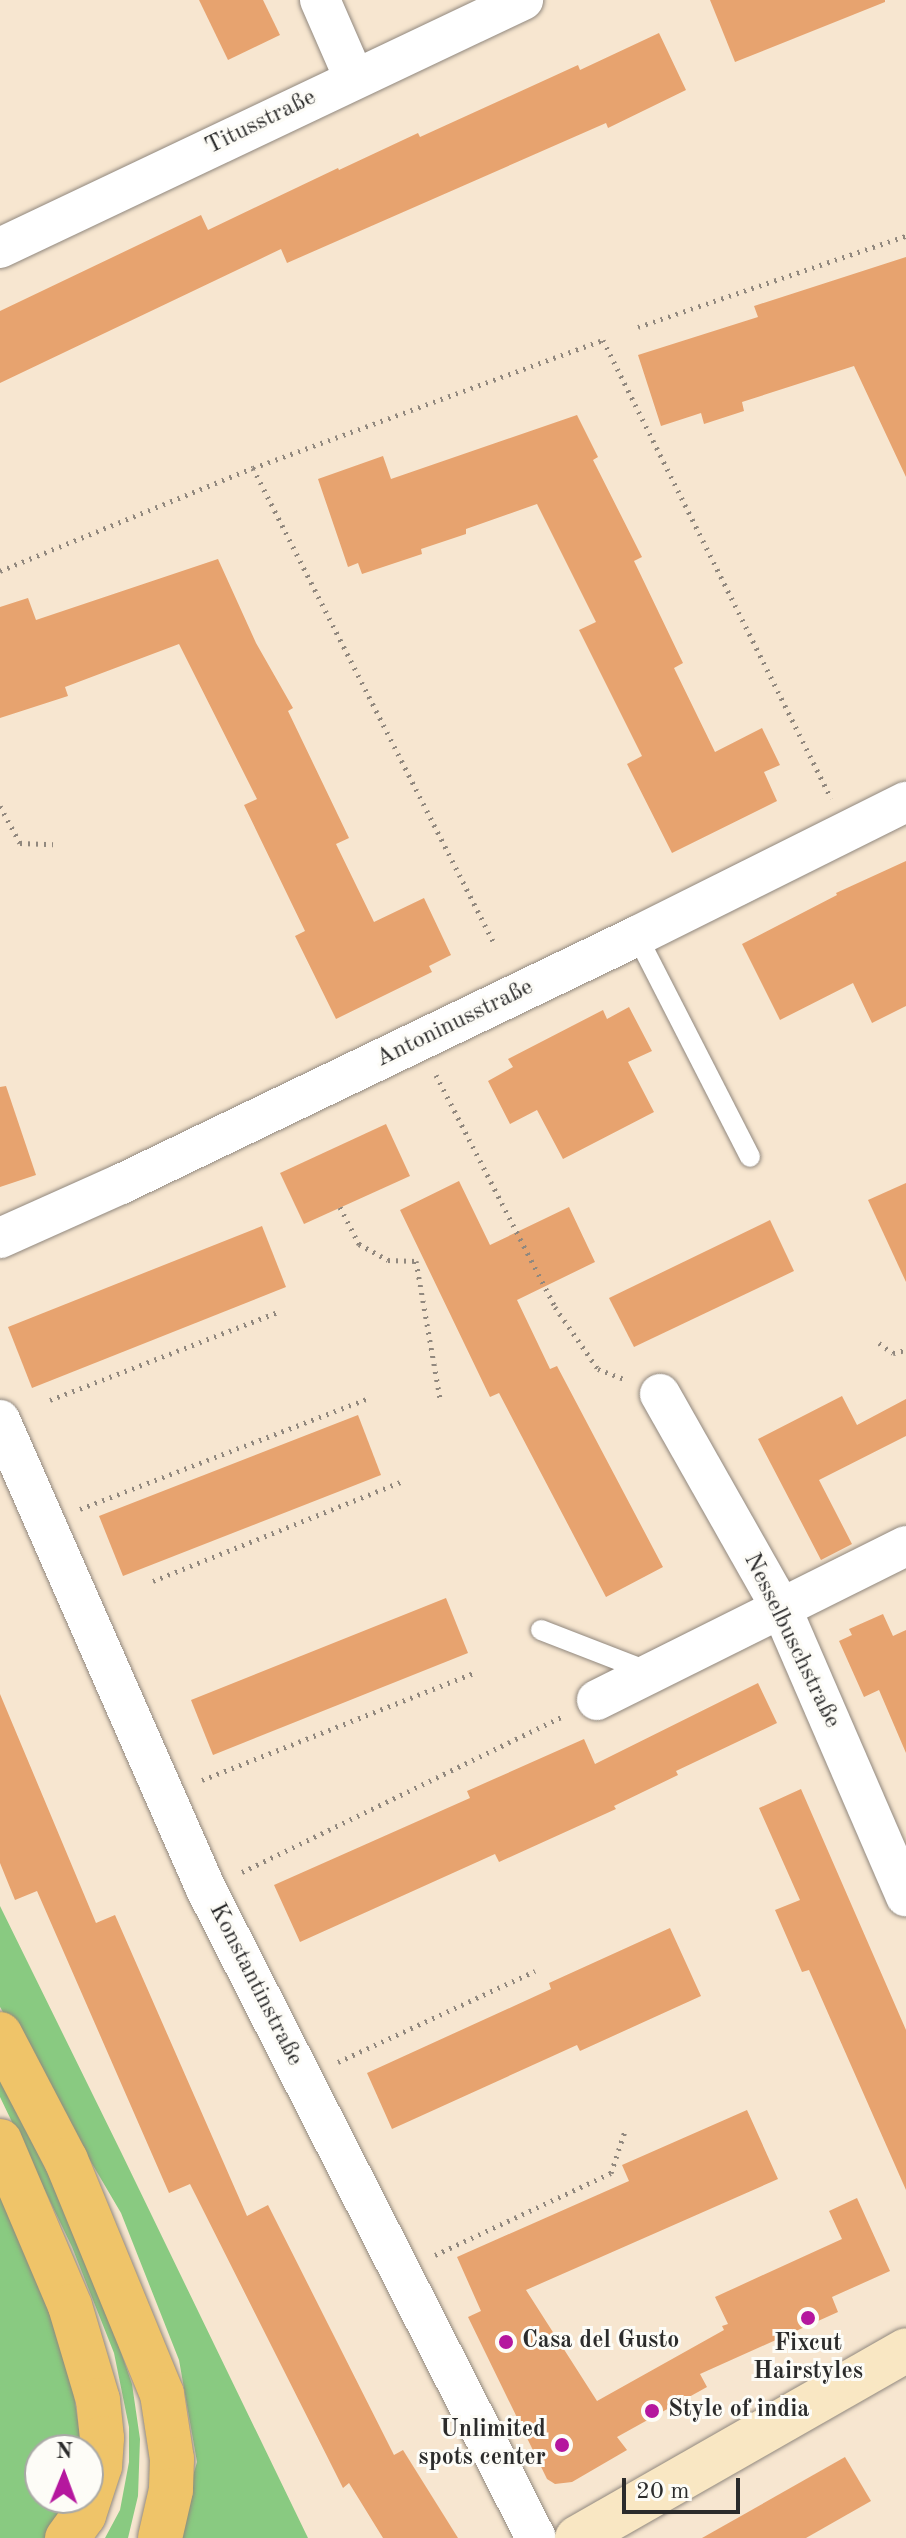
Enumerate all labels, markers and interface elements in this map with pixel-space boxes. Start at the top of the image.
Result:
street label: Titusstraße [201,84,321,162]
street label: Antoninusstraße [372,973,538,1075]
street label: Nesselbuschstraße [736,1549,846,1733]
street label: Konstantinstraße [202,1899,308,2071]
marker: Fixcut Hairstyles [799,2309,817,2327]
place label: Casa del Gusto [522,2328,679,2356]
place label: Fixcut Hairstyles [753,2331,863,2387]
marker: Casa del Gusto [497,2333,515,2351]
place label: Style of india [668,2397,810,2425]
marker: Style of india [643,2402,661,2420]
place label: Unlimited spots center [418,2417,546,2473]
north arrow [24,2434,104,2514]
marker: Unlimited spots center [553,2436,571,2454]
text: N [56,2441,73,2463]
scale bar [626,2462,744,2512]
text: 20 m [636,2480,690,2504]

